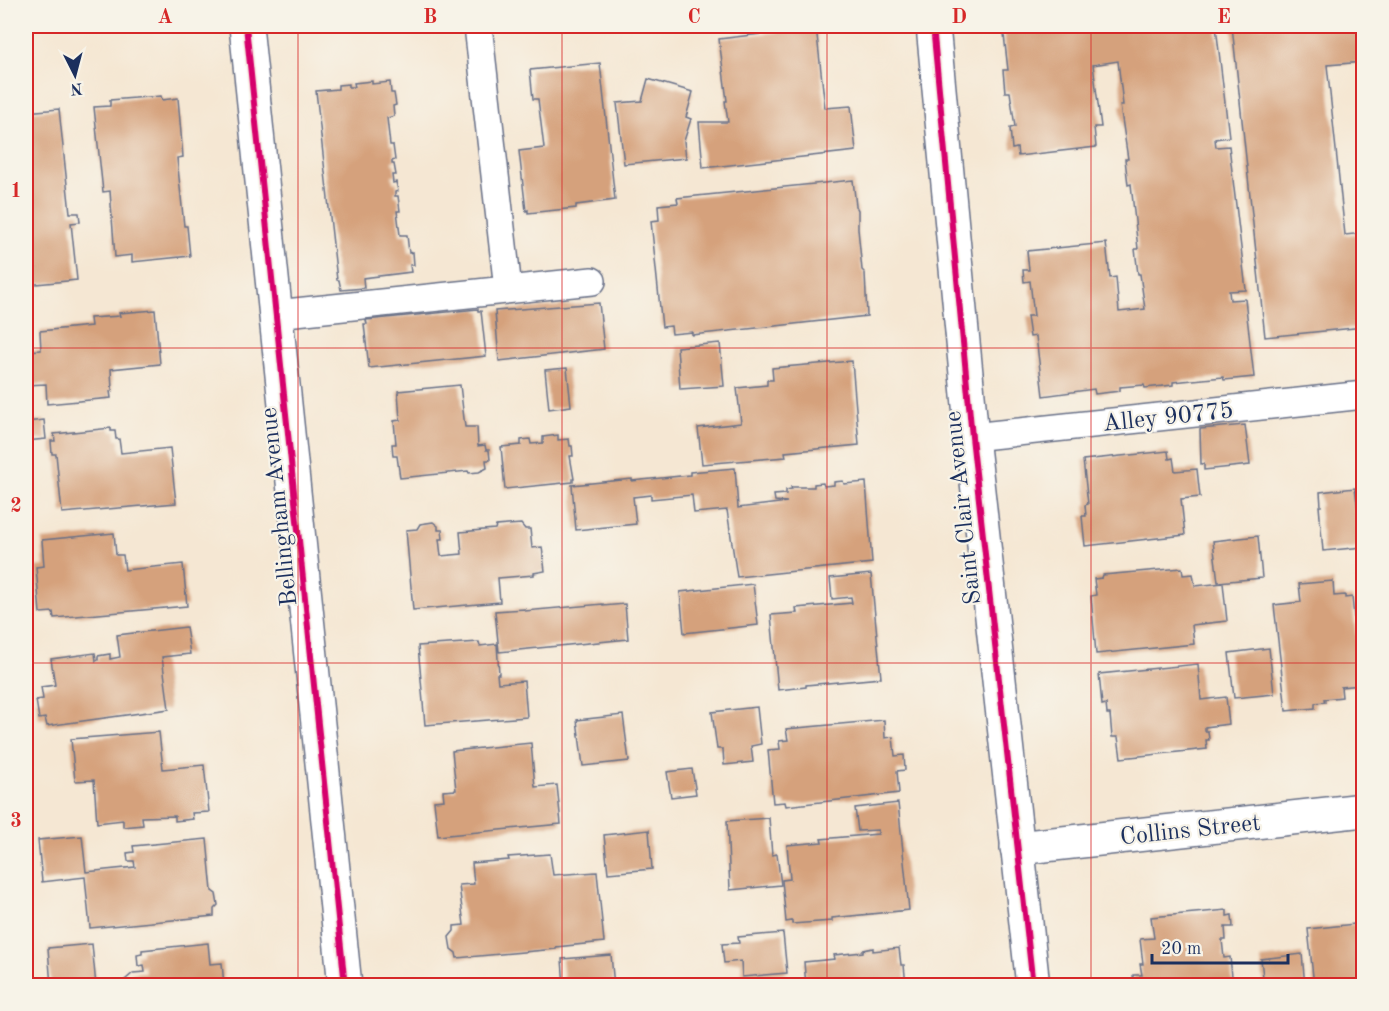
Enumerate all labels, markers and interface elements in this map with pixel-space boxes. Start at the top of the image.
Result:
text: A [157,8,173,28]
text: B [423,8,437,28]
text: C [687,8,701,28]
text: D [951,8,967,28]
text: E [1217,8,1231,28]
north arrow [45,45,105,105]
text: N [69,79,83,97]
text: 1 [10,182,22,202]
street label: Alley 90775 [1102,399,1235,437]
street label: Bellingham Avenue [258,406,302,607]
street label: Saint Clair Avenue [942,410,986,606]
text: 2 [10,497,22,517]
text: 3 [10,812,22,832]
street label: Collins Street [1119,812,1262,850]
scale bar [1152,927,1288,965]
text: 20 m [1161,940,1201,958]

